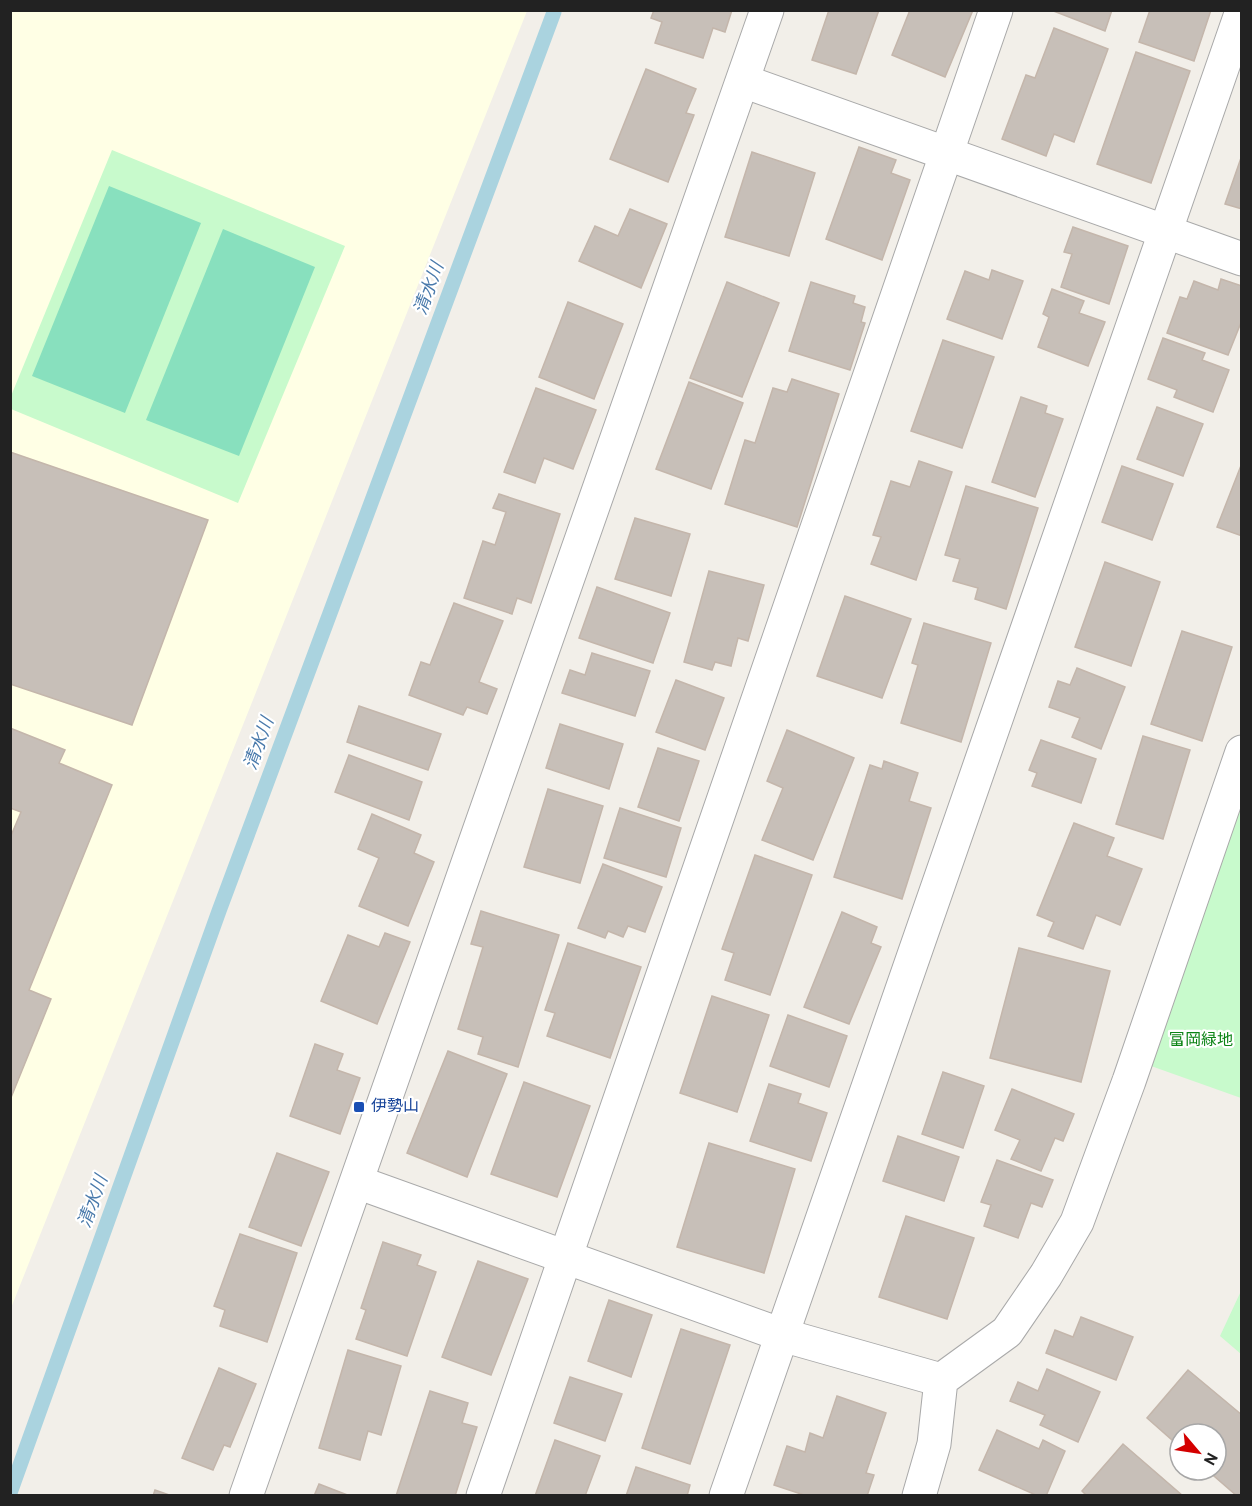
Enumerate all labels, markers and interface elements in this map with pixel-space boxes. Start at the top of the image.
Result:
water label: 清水川 [410,258,451,318]
water label: 清水川 [240,713,281,773]
park label: 富岡緑地 [1169,1031,1233,1051]
place label: 伊勢山 [371,1097,419,1117]
marker: 伊勢山 [352,1100,366,1114]
water label: 清水川 [74,1171,115,1231]
north arrow [1168,1422,1228,1482]
text: N [1198,1448,1221,1468]

